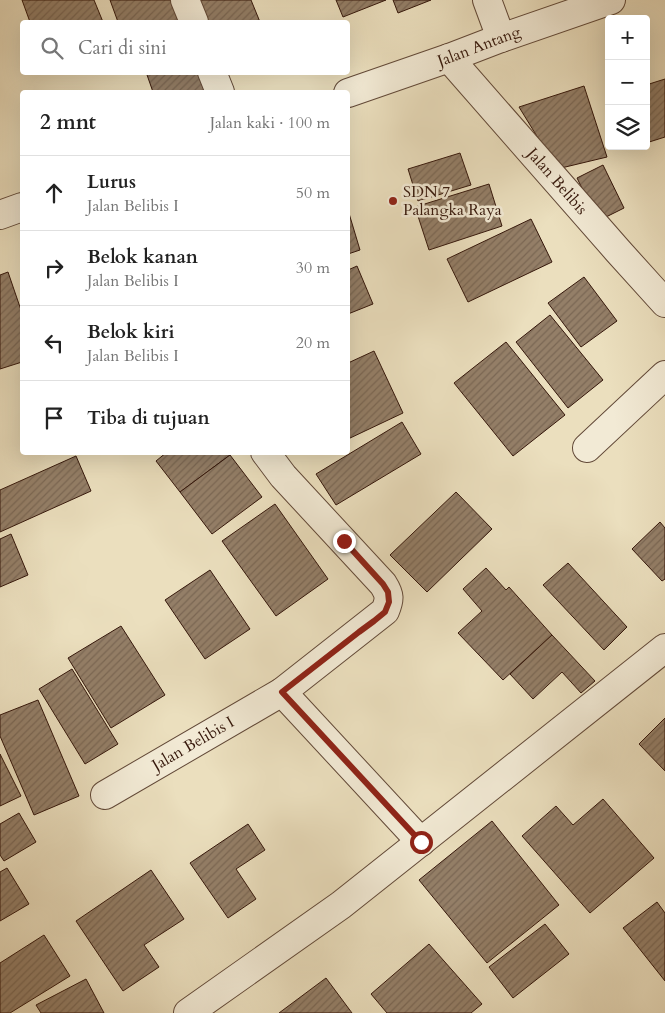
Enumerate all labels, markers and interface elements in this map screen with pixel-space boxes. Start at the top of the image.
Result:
map controls [605,15,650,150]
button: + [605,15,650,60]
search box [20,20,350,75]
street label: Jalan Antang [433,21,524,73]
icon: search [38,34,66,62]
text: Cari di sini [78,35,167,61]
button: − [605,60,650,105]
button: layers [605,105,650,150]
text: 2 mnt [40,108,96,137]
text: Jalan kaki · 100 m [210,112,330,134]
street label: Jalan Belibis [520,142,592,219]
text: Lurus [87,169,136,195]
icon: ahead [40,179,68,207]
place label: SDN 7 Palangka Raya [403,181,502,221]
text: 50 m [296,182,330,204]
text: Jalan Belibis I [87,195,179,217]
marker: SDN 7 Palangka Raya [387,195,399,207]
text: Belok kanan [87,244,198,270]
icon: right [40,254,68,282]
text: 30 m [296,257,330,279]
text: Jalan Belibis I [87,270,179,292]
text: Belok kiri [87,319,174,345]
icon: left [40,329,68,357]
text: 20 m [296,332,330,354]
text: Jalan Belibis I [87,345,179,367]
icon: arrive [40,404,68,432]
text: Tiba di tujuan [87,405,210,431]
route end [333,530,356,553]
street label: Jalan Belibis I [146,711,238,777]
route start [410,831,433,854]

